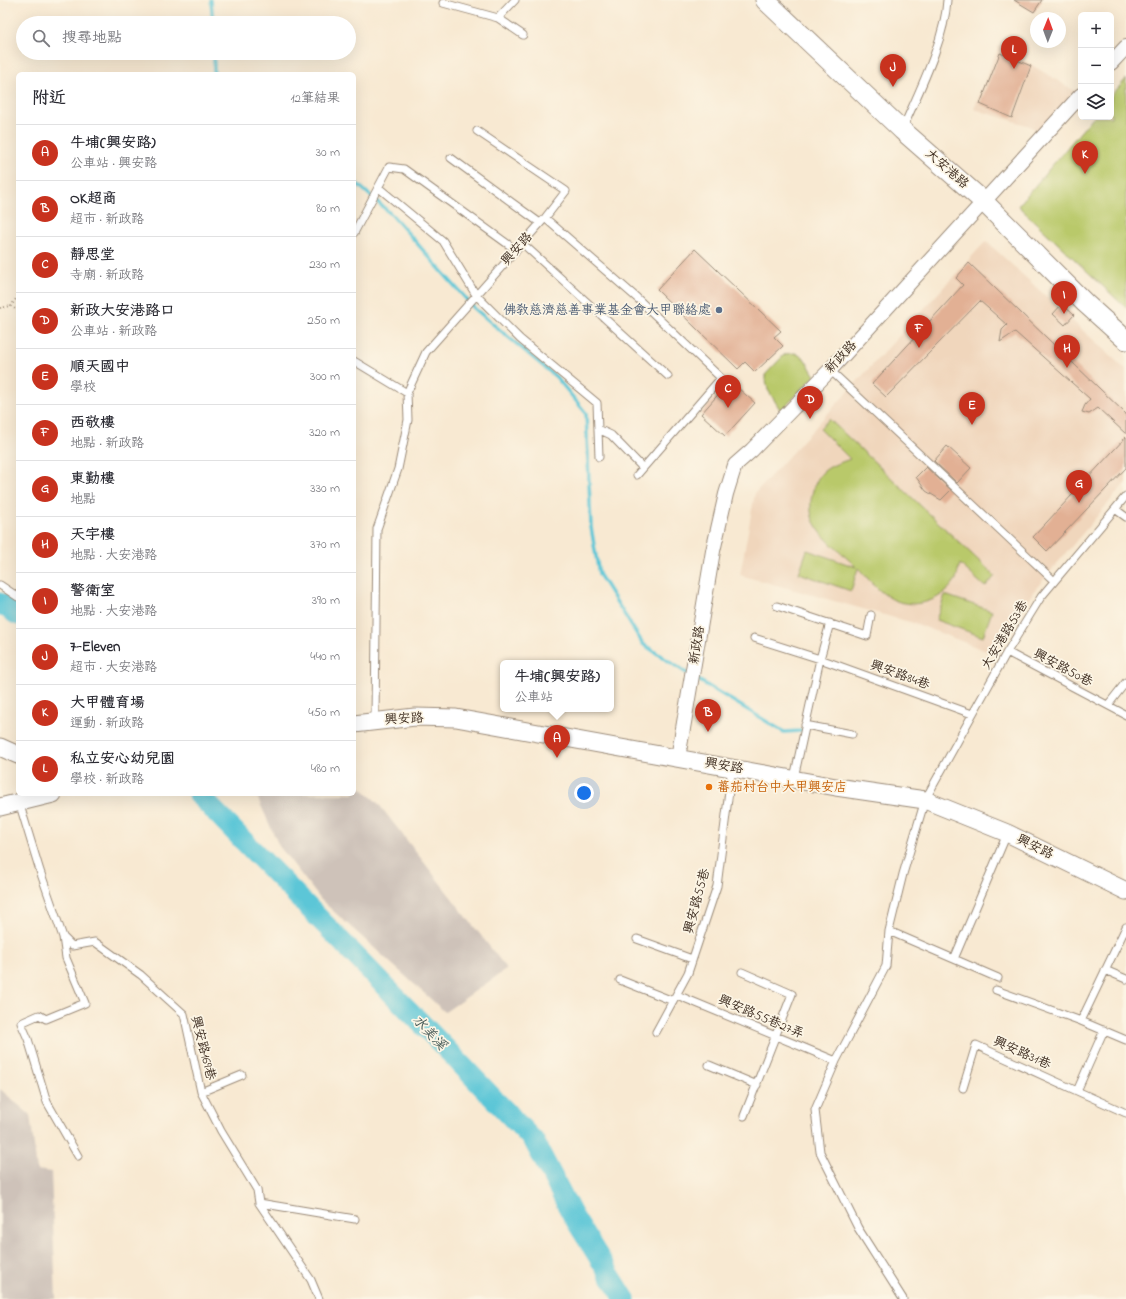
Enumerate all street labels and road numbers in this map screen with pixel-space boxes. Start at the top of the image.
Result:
street label: 大安港路 [921,145,973,193]
street label: 興安路 [497,228,537,270]
street label: 新政路 [821,336,861,378]
street label: 大安港路53巷 [977,597,1033,673]
street label: 新政路 [685,624,709,666]
street label: 興安路50巷 [1030,644,1096,692]
street label: 興安路84巷 [868,655,932,695]
street label: 興安路 [384,708,424,730]
street label: 興安路 [703,753,745,779]
street label: 興安路 [1013,830,1057,864]
street label: 興安路55巷 [679,866,715,936]
street label: 興安路55巷27弄 [715,990,807,1044]
street label: 興安路169巷 [186,1014,220,1082]
street label: 興安路31巷 [990,1032,1054,1074]

